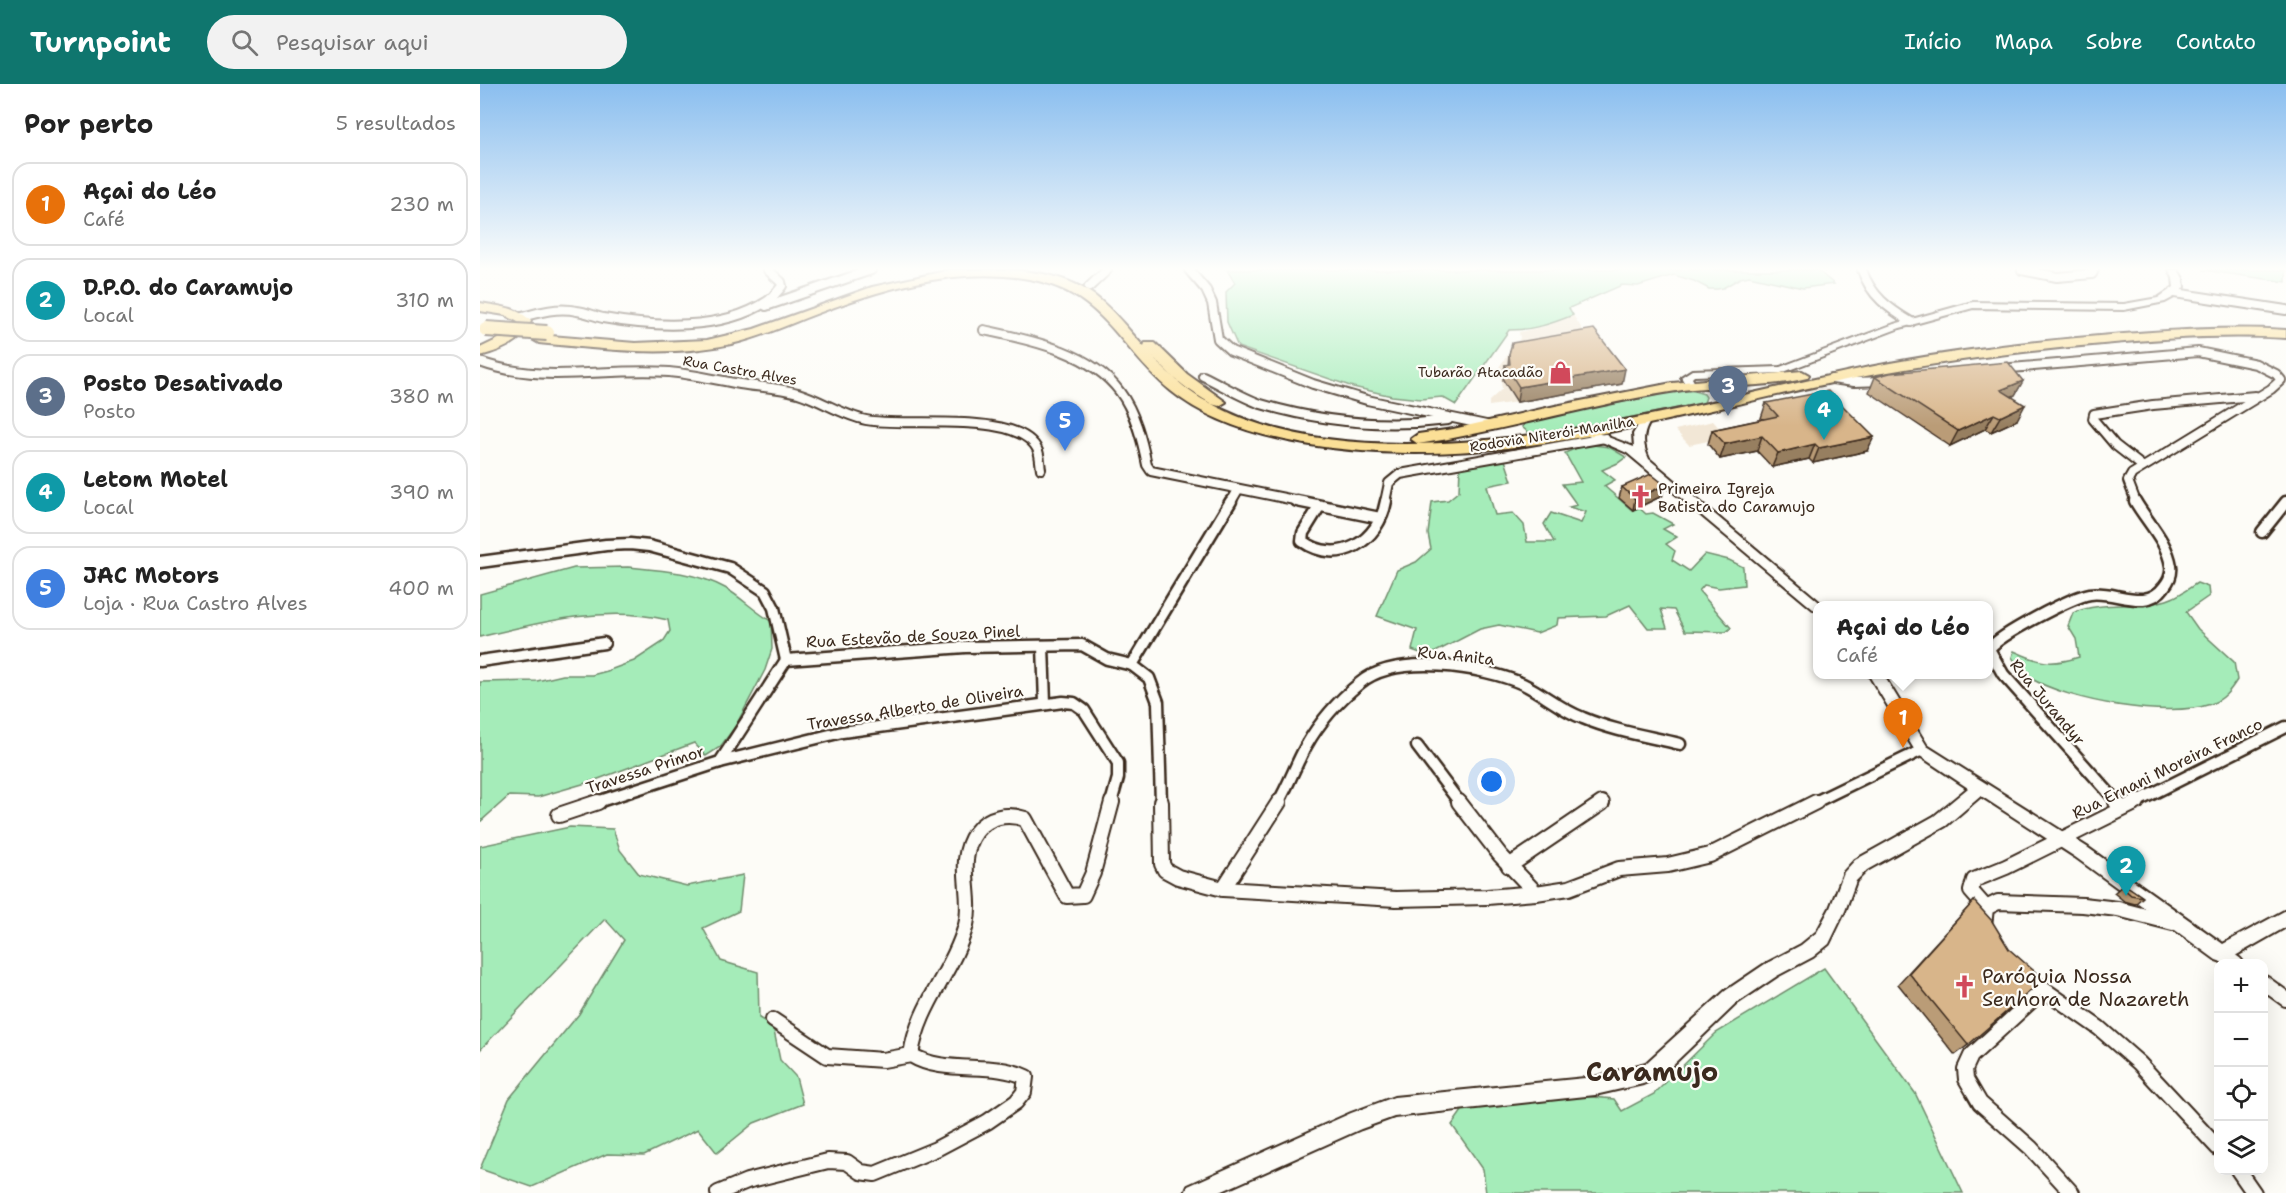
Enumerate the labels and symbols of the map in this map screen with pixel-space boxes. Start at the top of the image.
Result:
street label: Rua Castro Alves [681,351,799,389]
shop icon: Tubarão Atacadão [1548,359,1574,385]
place label: Tubarão Atacadão [1418,363,1543,381]
pin: 3 [1708,366,1748,416]
pin: 4 [1804,390,1844,440]
pin: 5 [1046,402,1084,451]
street label: Rodovia Niterói-Manilha [1468,412,1636,456]
place label: Primeira Igreja Batista do Caramujo [1658,478,1815,517]
church icon: Primeira Igreja Batista do Caramujo [1627,484,1653,510]
street label: Rua Estevão de Souza Pinel [805,620,1021,653]
street label: Rua Anita [1416,641,1495,670]
street label: Rua Jurandyr [2005,655,2090,750]
street label: Travessa Alberto de Oliveira [805,680,1025,735]
pin: 1 [1884,698,1922,748]
street label: Rua Ernani Moreira Franco [2069,713,2266,824]
street label: Travessa Primor [583,740,707,799]
your location [1477,767,1506,796]
pin: 2 [2106,846,2146,896]
place label: Paróquia Nossa Senhora de Nazareth [1982,963,2190,1012]
church icon: Paróquia Nossa Senhora de Nazareth [1951,974,1977,1000]
district label: Caramujo [1586,1053,1718,1090]

